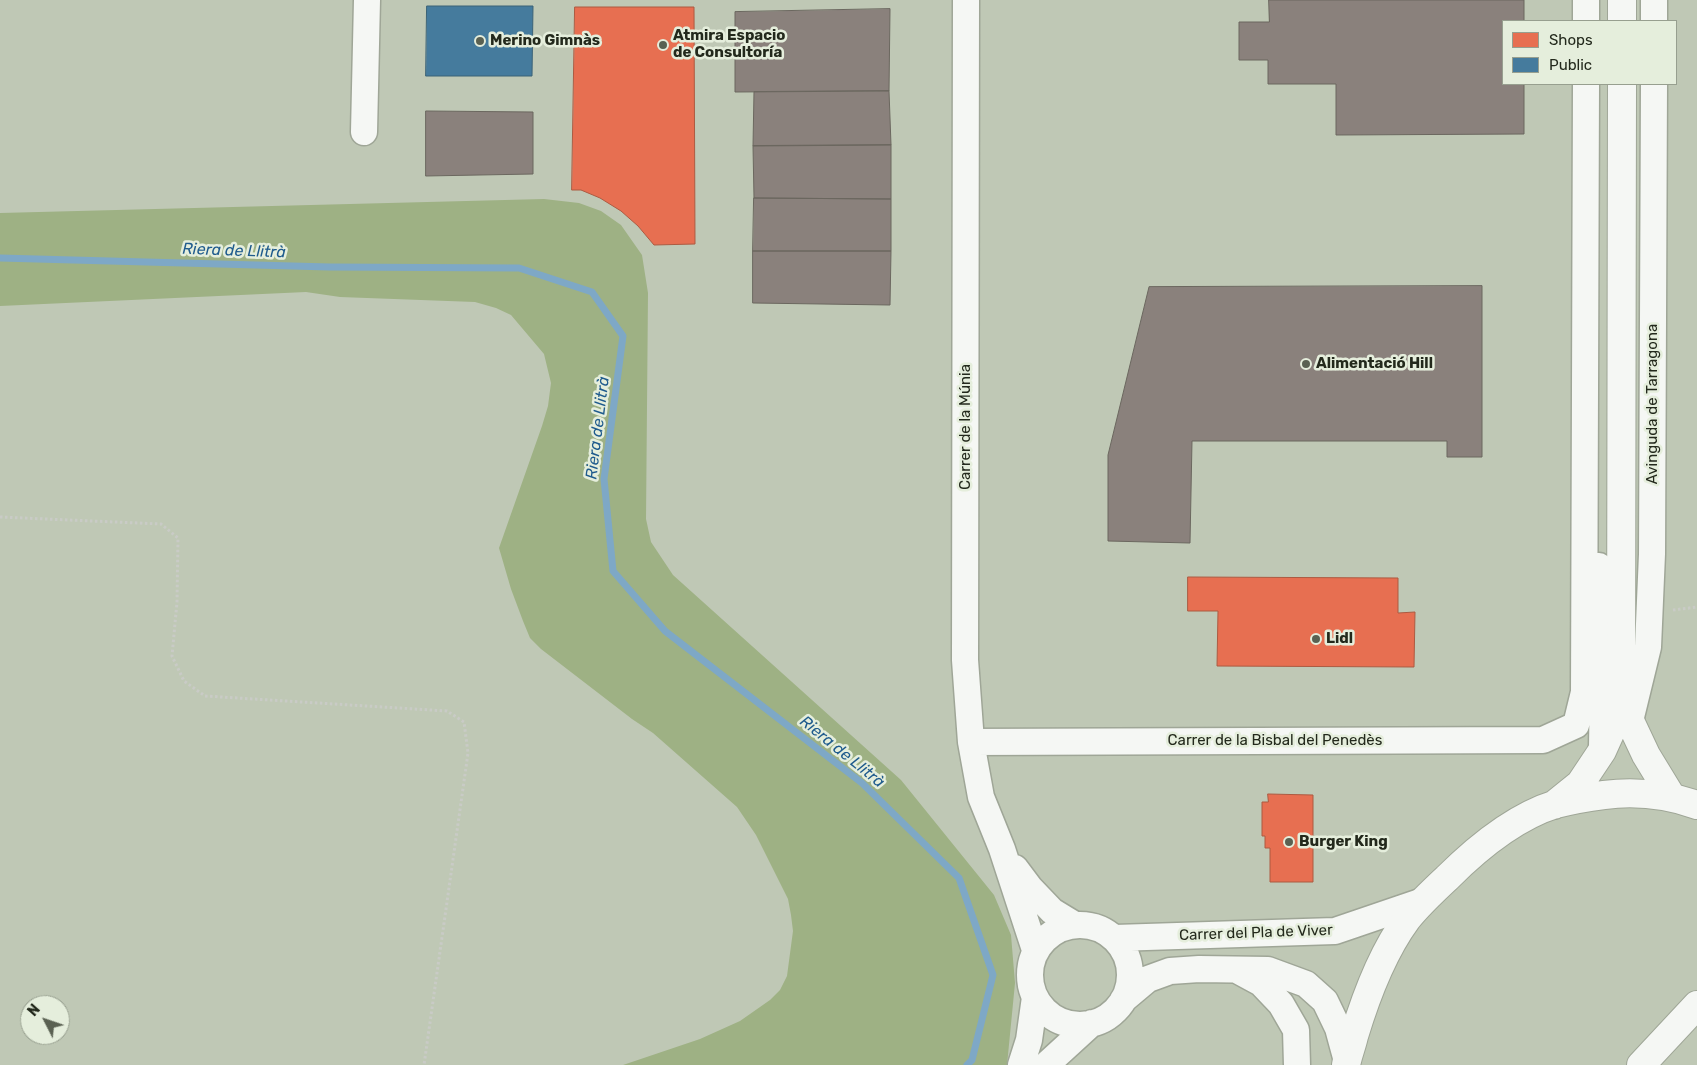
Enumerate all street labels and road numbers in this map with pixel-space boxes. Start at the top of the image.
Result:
street label: Avinguda de Tarragona [1644,324,1662,484]
street label: Carrer de la Múnia [957,364,975,490]
street label: Carrer de la Bisbal del Penedès [1168,732,1382,750]
street label: Carrer del Pla de Viver [1179,921,1333,945]

